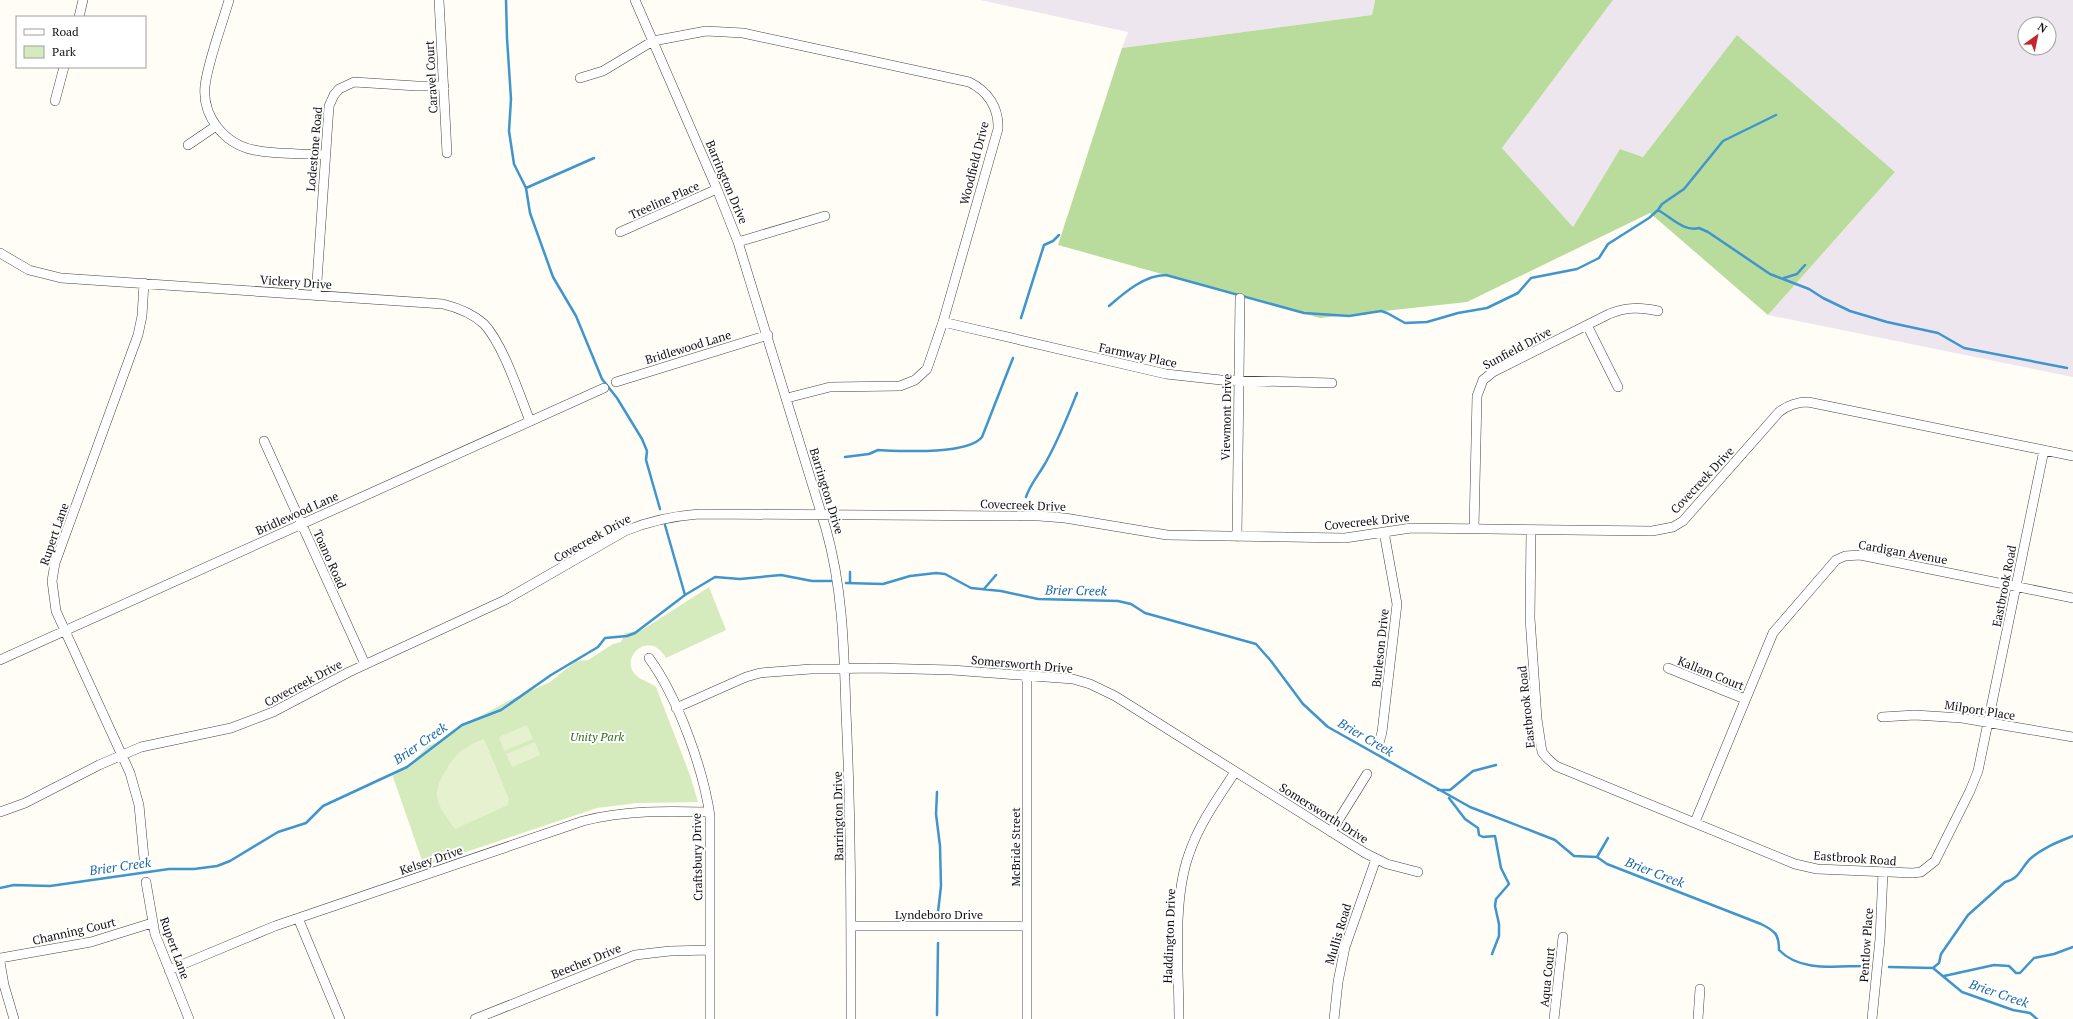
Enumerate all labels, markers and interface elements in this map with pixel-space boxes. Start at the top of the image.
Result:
legend [16,16,146,68]
north arrow [2017,16,2057,56]
text: N [2035,19,2050,36]
text: Road [52,24,79,39]
street label: Caravel Court [422,40,440,114]
text: Park [52,44,77,59]
street label: Lodestone Road [303,106,325,192]
street label: Woodfield Drive [956,120,992,206]
street label: Barrington Drive [703,138,751,226]
street label: Treeline Place [627,178,701,222]
street label: Vickery Drive [260,272,332,292]
street label: Sunfield Drive [1480,324,1554,372]
street label: Bridlewood Lane [643,327,733,367]
street label: Farmway Place [1098,339,1178,371]
street label: Viewmont Drive [1218,374,1234,460]
street label: Covecreek Drive [1667,444,1737,516]
street label: Barrington Drive [807,446,847,536]
street label: Bridlewood Lane [253,488,341,538]
street label: Covecreek Drive [980,496,1066,514]
street label: Rupert Lane [36,501,72,567]
street label: Covecreek Drive [1324,509,1410,533]
street label: Covecreek Drive [551,511,633,565]
street label: Toano Road [310,527,350,591]
street label: Cardigan Avenue [1857,537,1949,567]
street label: Eastbrook Road [1989,544,2019,628]
water label: Brier Creek [1044,580,1108,600]
street label: Burleson Drive [1368,608,1392,688]
street label: Somersworth Drive [970,652,1074,676]
street label: Kallam Court [1676,653,1747,693]
street label: Covecreek Drive [262,656,344,710]
street label: Eastbrook Road [1514,665,1538,749]
street label: Milport Place [1944,697,2016,723]
water label: Brier Creek [1334,713,1398,761]
water label: Brier Creek [389,717,451,769]
park label: Unity Park [570,729,624,744]
street label: Barrington Drive [830,771,846,861]
street label: Somersworth Drive [1277,780,1371,846]
street label: McBride Street [1008,807,1023,887]
street label: Craftsbury Drive [689,813,705,901]
street label: Kelsey Drive [398,842,464,878]
street label: Eastbrook Road [1813,848,1897,868]
water label: Brier Creek [1622,852,1688,892]
water label: Brier Creek [87,853,153,879]
street label: Haddington Drive [1160,888,1178,984]
street label: Mullis Road [1322,901,1354,966]
street label: Lyndeboro Drive [895,907,983,922]
street label: Pentlow Place [1856,907,1876,983]
street label: Channing Court [31,914,118,948]
street label: Rupert Lane [157,915,193,981]
street label: Beecher Drive [549,940,623,982]
street label: Aqua Court [1536,946,1558,1008]
water label: Brier Creek [1966,974,2032,1012]

